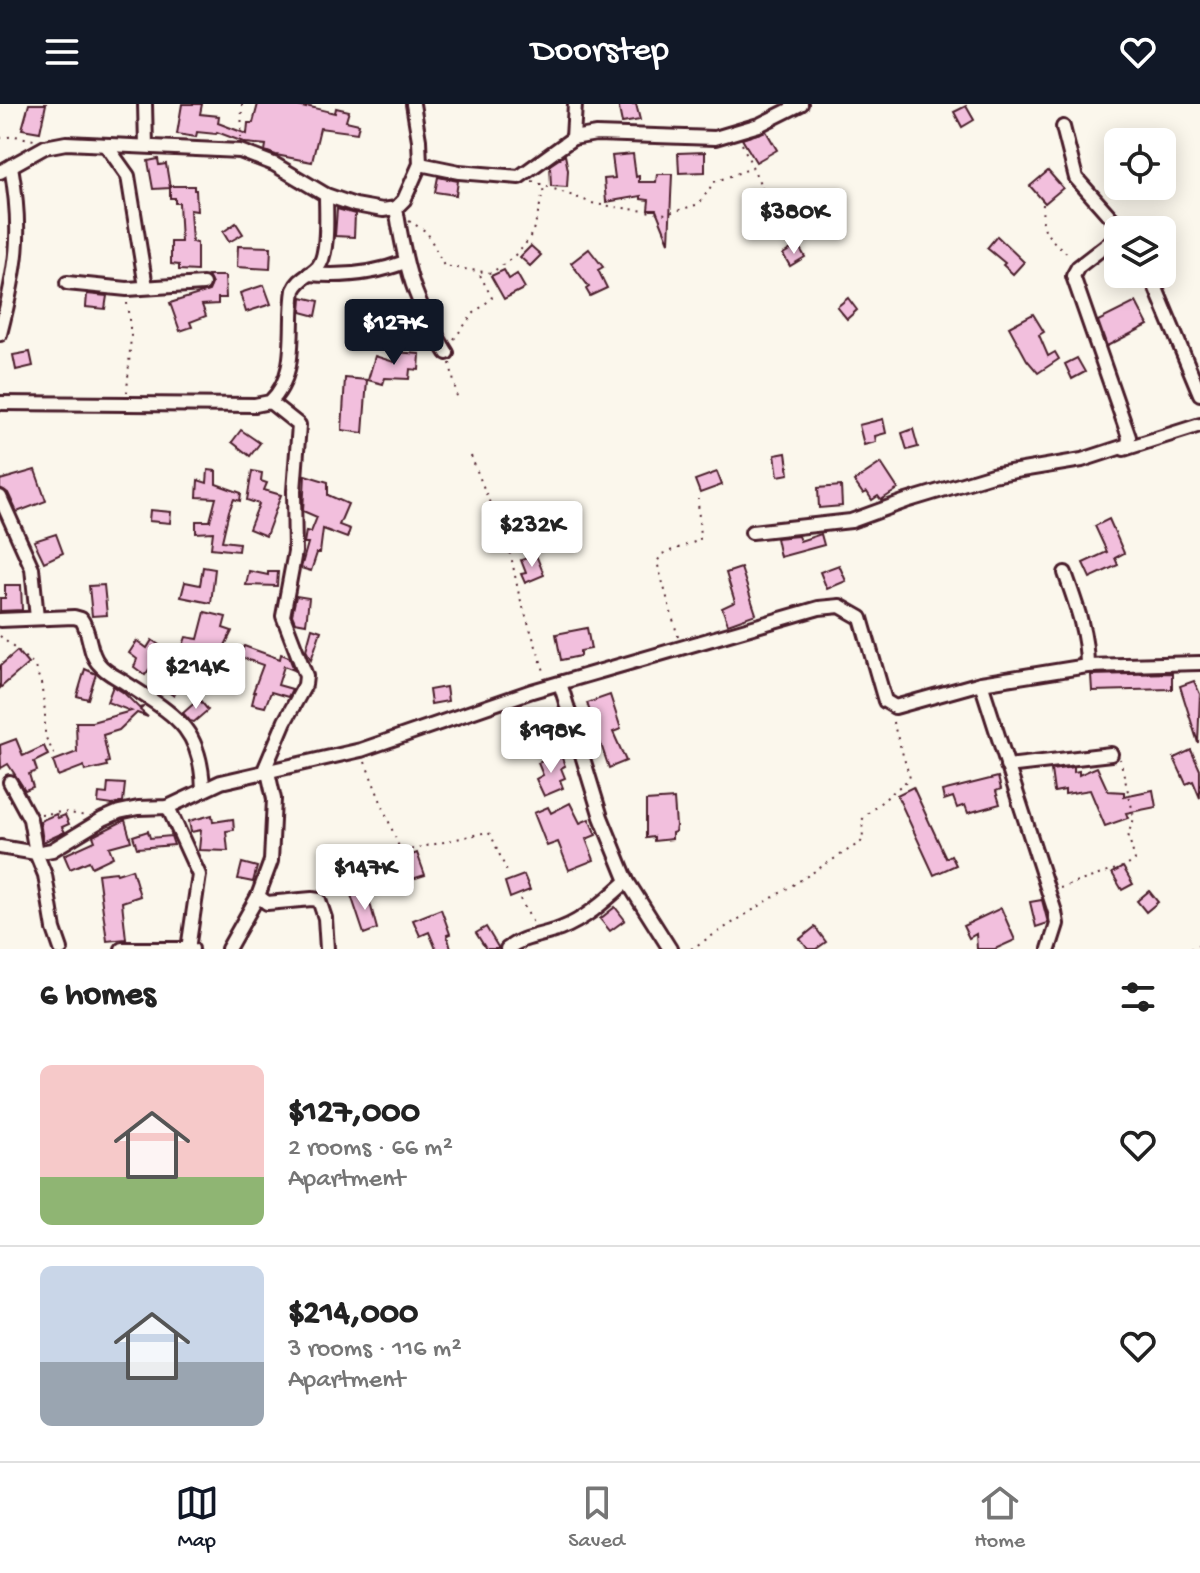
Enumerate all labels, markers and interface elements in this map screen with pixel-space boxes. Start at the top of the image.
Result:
icon: menu [40,30,84,74]
icon: heart [1116,30,1160,74]
text: Doorstep [531,31,669,74]
map controls [1104,128,1176,288]
button: locate [1104,128,1176,200]
pin: $380K [738,188,850,256]
text: $380K [760,198,828,229]
button: layers [1104,216,1176,288]
pin: $127K [338,299,450,367]
text: $127K [363,309,425,340]
pin: $232K [476,501,588,569]
text: $232K [500,511,565,542]
pin: $214K [140,643,252,711]
text: $214K [165,653,227,684]
pin: $198K [495,707,607,775]
text: $198K [519,717,583,748]
pin: $147K [309,844,421,912]
text: $147K [334,854,396,885]
icon: filters [1116,975,1160,1019]
text: 6 homes [40,977,155,1017]
text: $127,000 [288,1094,420,1134]
icon: home [104,1097,200,1193]
icon: heart [1116,1123,1160,1167]
text: 2 rooms · 66 m² [288,1134,453,1165]
text: Apartment [288,1165,405,1196]
text: $214,000 [288,1295,418,1335]
icon: home [104,1298,200,1394]
icon: heart [1116,1324,1160,1368]
text: 3 rooms · 116 m² [288,1335,461,1366]
text: Apartment [288,1366,405,1397]
tab: Map [175,1481,219,1555]
tab: Saved [568,1481,625,1555]
tab: Home [974,1481,1025,1555]

